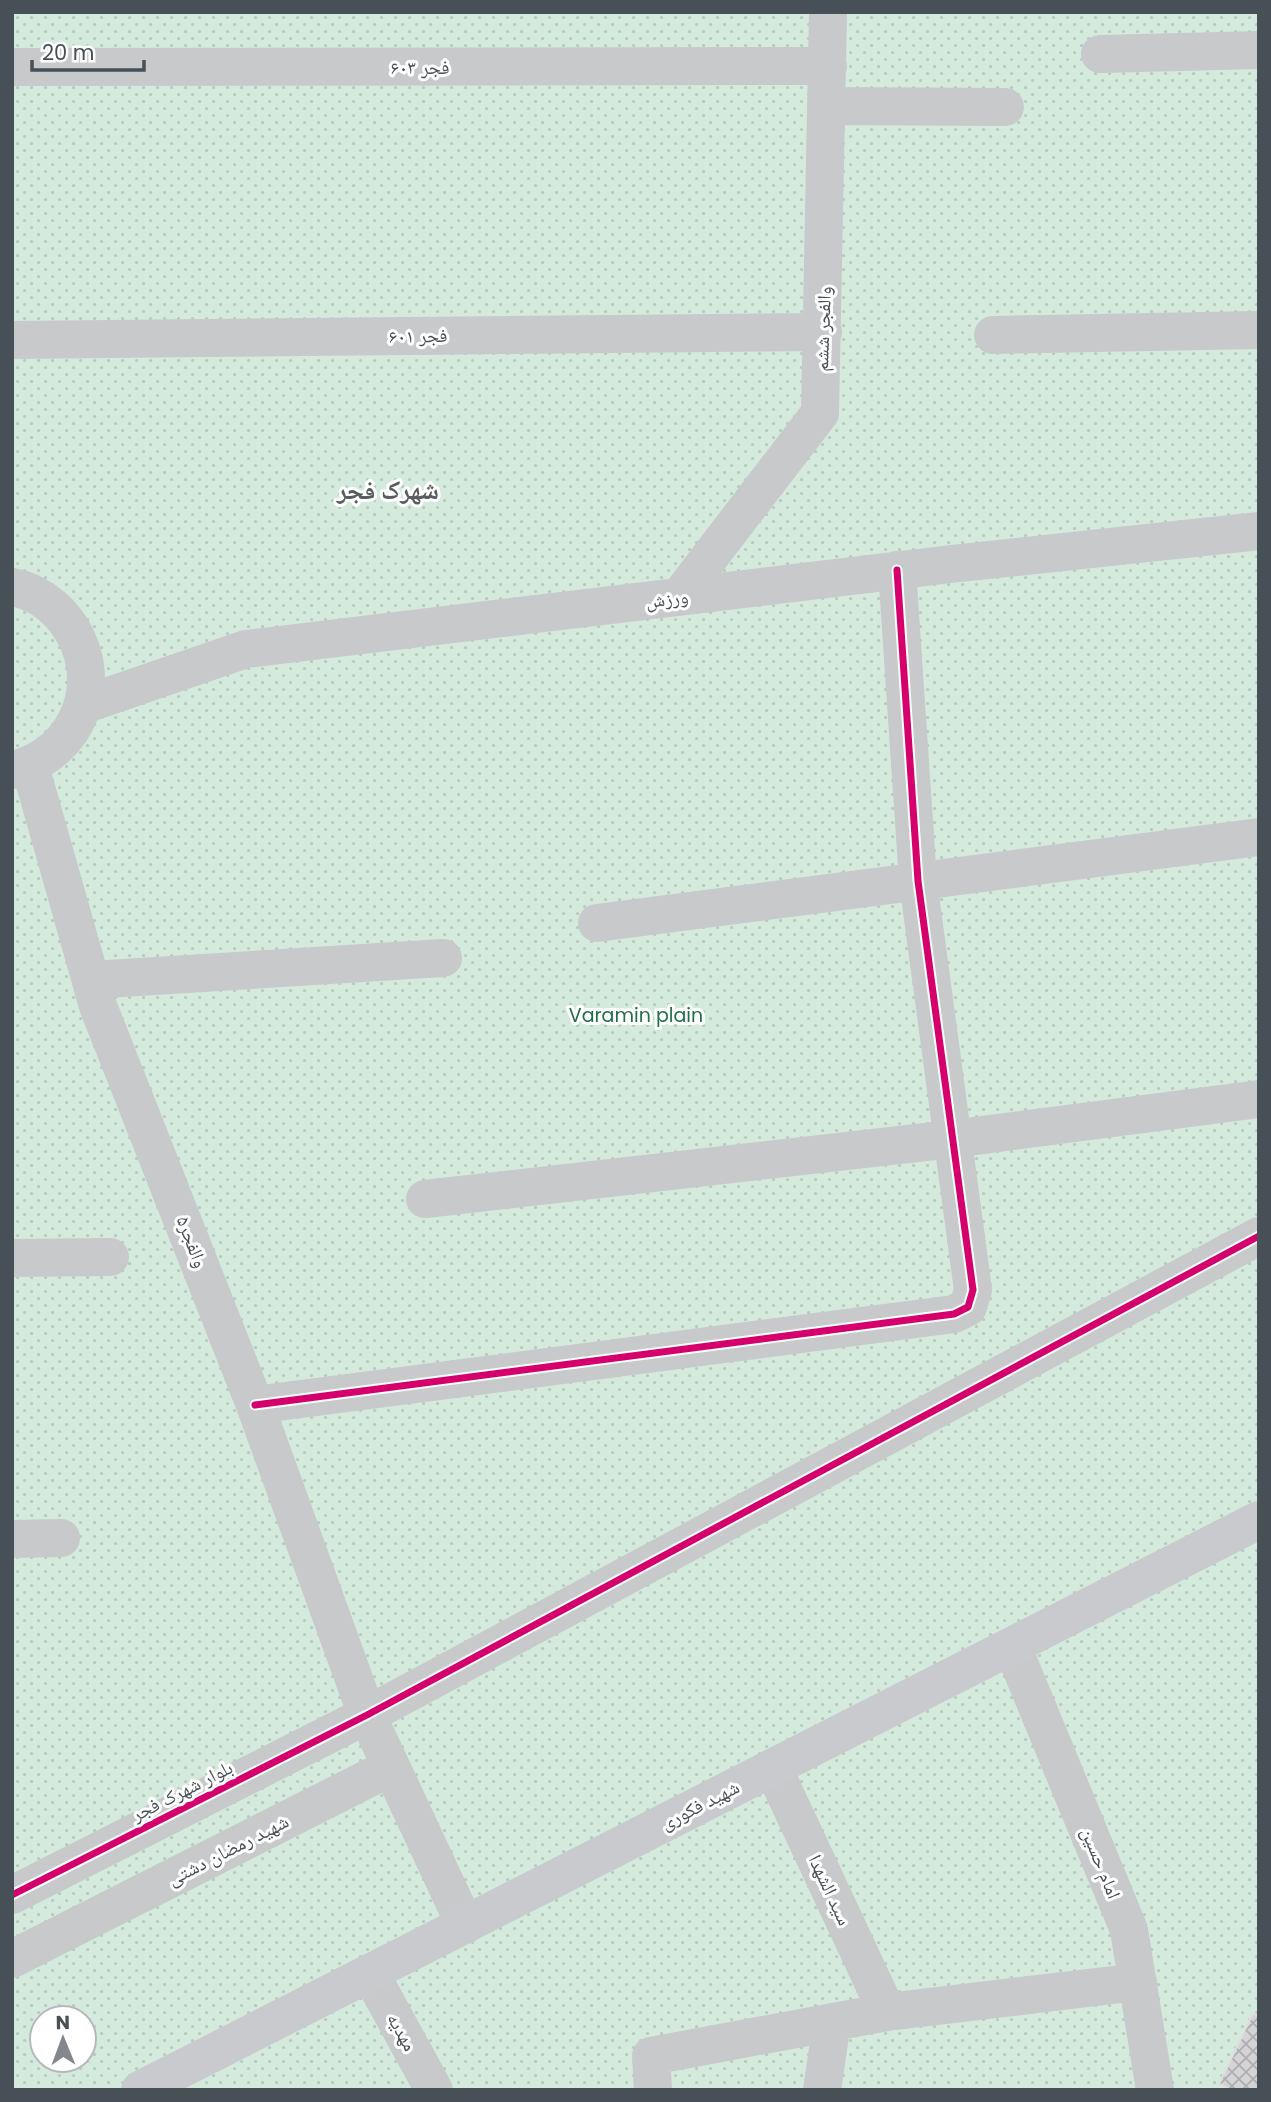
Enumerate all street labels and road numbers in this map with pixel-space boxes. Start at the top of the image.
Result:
street label: فجر ۶۰۳ [391,54,450,81]
street label: والفجر ششم [808,286,838,372]
street label: فجر ۶۰۱ [388,322,448,350]
street label: ورزش [644,583,690,615]
street label: والفجر۵ [170,1212,214,1272]
street label: بلوار شهرک فجر [126,1754,237,1829]
street label: شهید فکوری [656,1774,744,1836]
street label: شهید رمضان دشتی [163,1808,293,1892]
street label: امام حسین [1074,1823,1128,1903]
street label: سید الشهدا [802,1850,858,1930]
street label: مهدیه [380,2008,424,2056]

